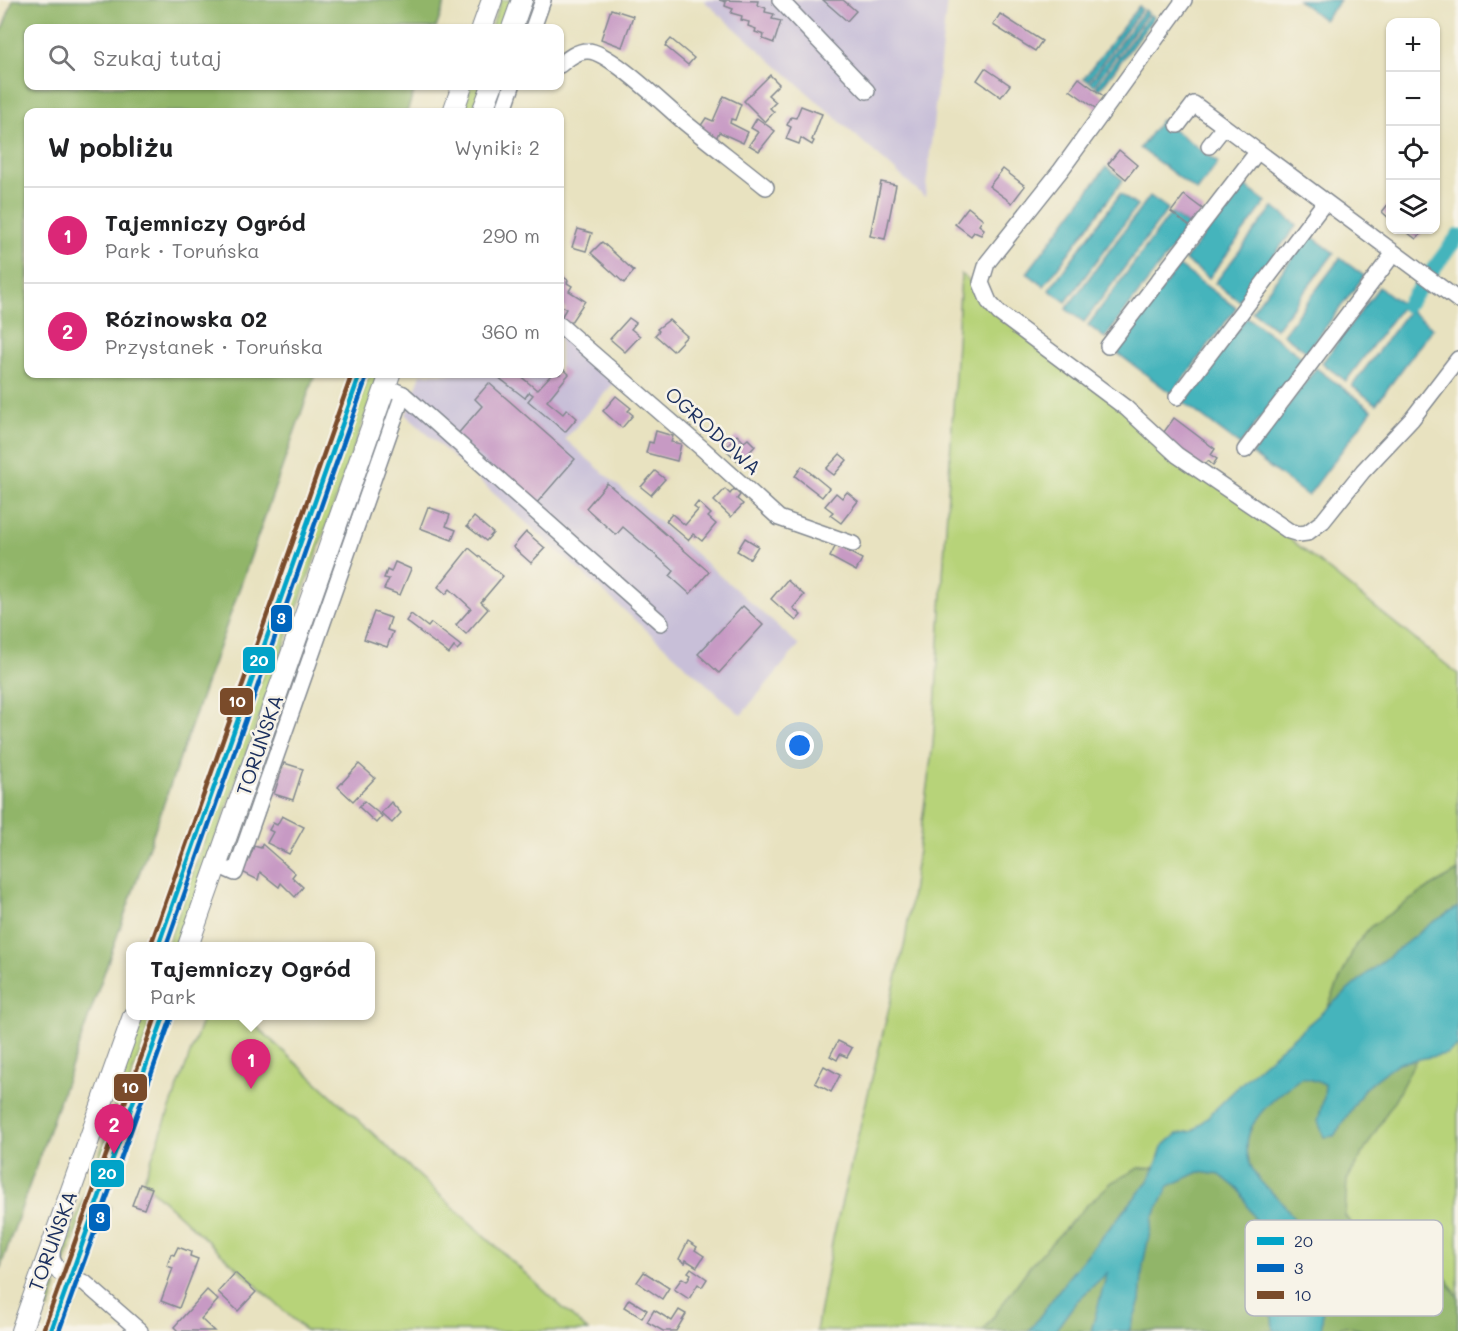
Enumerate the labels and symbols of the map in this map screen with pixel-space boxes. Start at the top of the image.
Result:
street label: OGRODOWA [660,380,767,480]
line badge: 3 [270,604,293,633]
text: 3 [276,607,286,628]
line badge: 20 [242,646,276,674]
text: 20 [249,649,269,670]
line badge: 10 [219,687,254,716]
text: 10 [228,690,246,711]
street label: TORUŃSKA [230,691,288,799]
your location [785,731,814,760]
pin: 1 [232,1040,270,1089]
line badge: 10 [113,1073,148,1102]
text: 10 [121,1076,139,1097]
pin: 2 [94,1104,134,1154]
line badge: 20 [90,1159,125,1188]
text: 20 [97,1162,117,1183]
street label: TORUŃSKA [22,1187,82,1295]
line badge: 3 [88,1203,111,1232]
text: 3 [95,1206,105,1227]
legend [1245,1220,1443,1316]
text: 20 [1294,1230,1313,1251]
text: 3 [1294,1257,1303,1278]
text: 10 [1294,1284,1311,1305]

